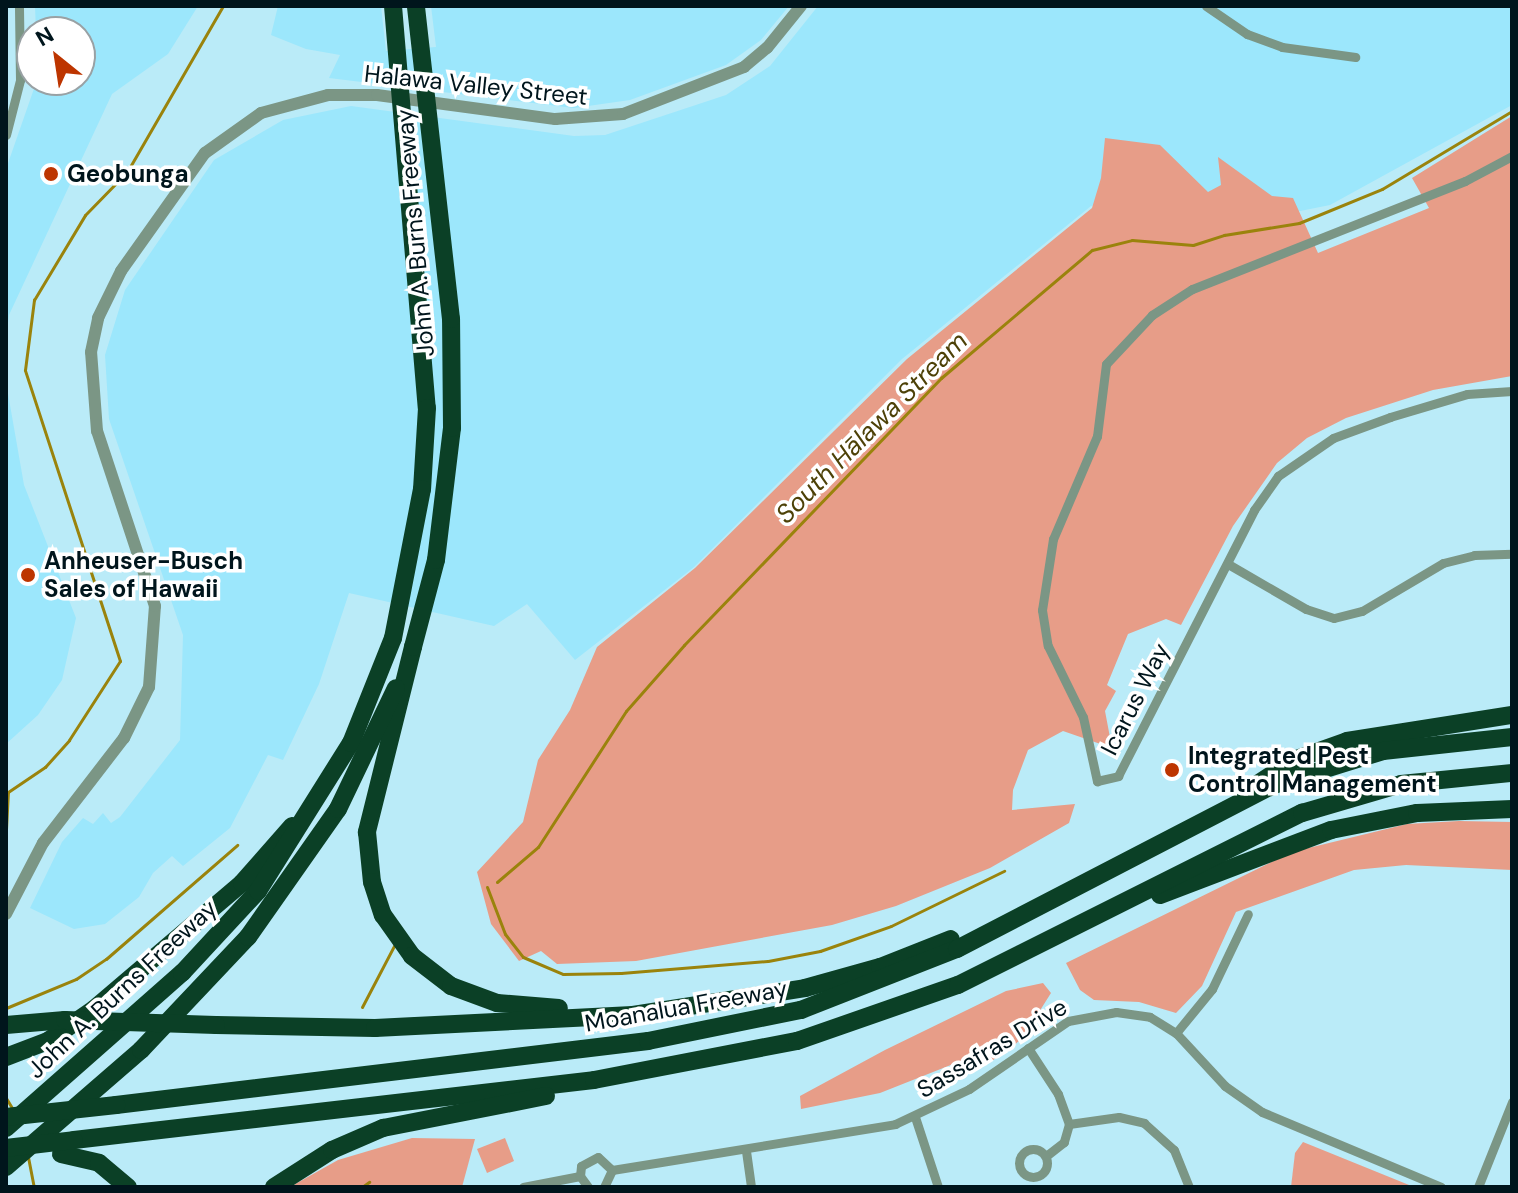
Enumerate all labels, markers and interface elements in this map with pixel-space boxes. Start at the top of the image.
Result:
north arrow [16,16,96,96]
text: N [31,20,59,53]
street label: Halawa Valley Street [363,59,589,111]
street label: John A. Burns Freeway [390,108,440,358]
place label: Geobunga [67,160,188,188]
marker: Geobunga [42,165,60,183]
water label: South Hālawa Stream [770,326,974,530]
place label: Anheuser-Busch Sales of Hawaii [44,547,243,603]
marker: Anheuser-Busch Sales of Hawaii [19,566,37,584]
street label: Icarus Way [1095,638,1175,760]
place label: Integrated Pest Control Management [1188,742,1437,798]
marker: Integrated Pest Control Management [1163,761,1181,779]
street label: John A. Burns Freeway [21,894,223,1084]
street label: Moanalua Freeway [583,974,789,1038]
street label: Sassafras Drive [912,992,1072,1104]

